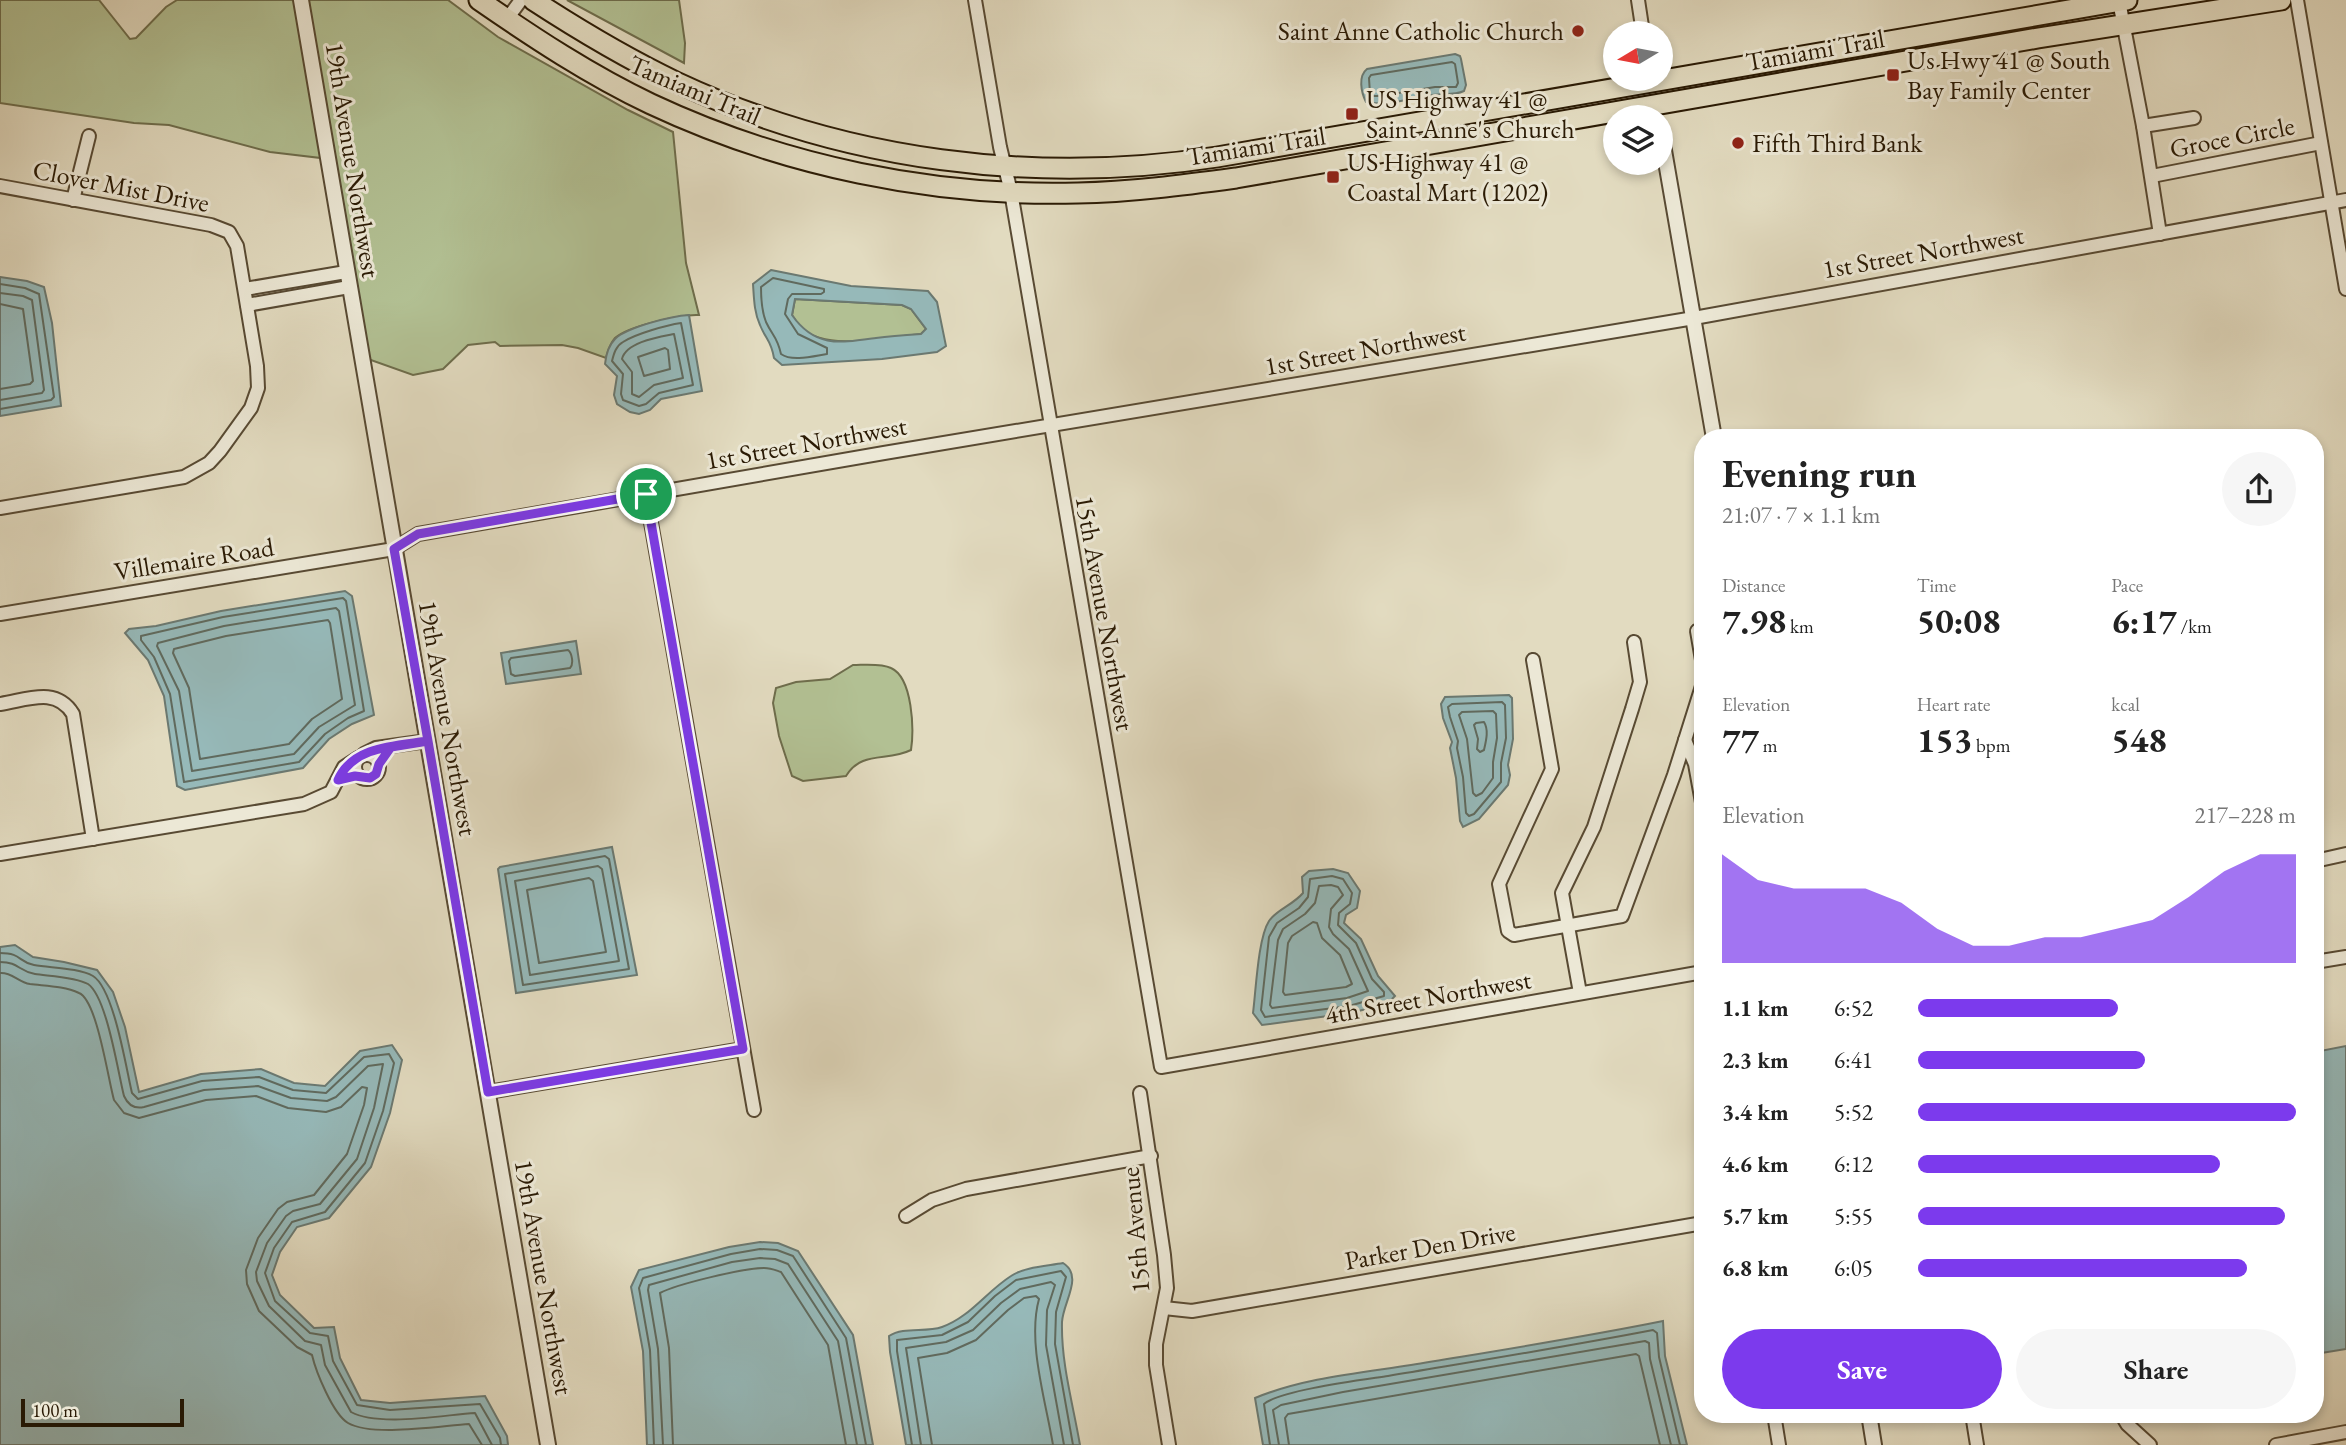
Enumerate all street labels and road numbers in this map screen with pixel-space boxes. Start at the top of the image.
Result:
street label: Tamiami Trail [1743,21,1887,79]
street label: 19th Avenue Northwest [318,40,388,280]
street label: Tamiami Trail [624,47,766,133]
street label: Groce Circle [2167,108,2297,166]
street label: Tamiami Trail [1184,118,1328,174]
street label: Clover Mist Drive [30,152,212,220]
street label: 1st Street Northwest [1820,218,2026,286]
street label: 1st Street Northwest [1262,315,1468,383]
street label: 1st Street Northwest [703,409,909,477]
street label: 15th Avenue Northwest [1068,493,1142,733]
street label: Villemaire Road [112,529,277,588]
street label: 19th Avenue Northwest [411,598,485,838]
street label: 4th Street Northwest [1322,962,1534,1032]
street label: 19th Avenue Northwest [507,1157,581,1397]
street label: 15th Avenue [1113,1166,1157,1294]
street label: Parker Den Drive [1342,1214,1518,1278]

